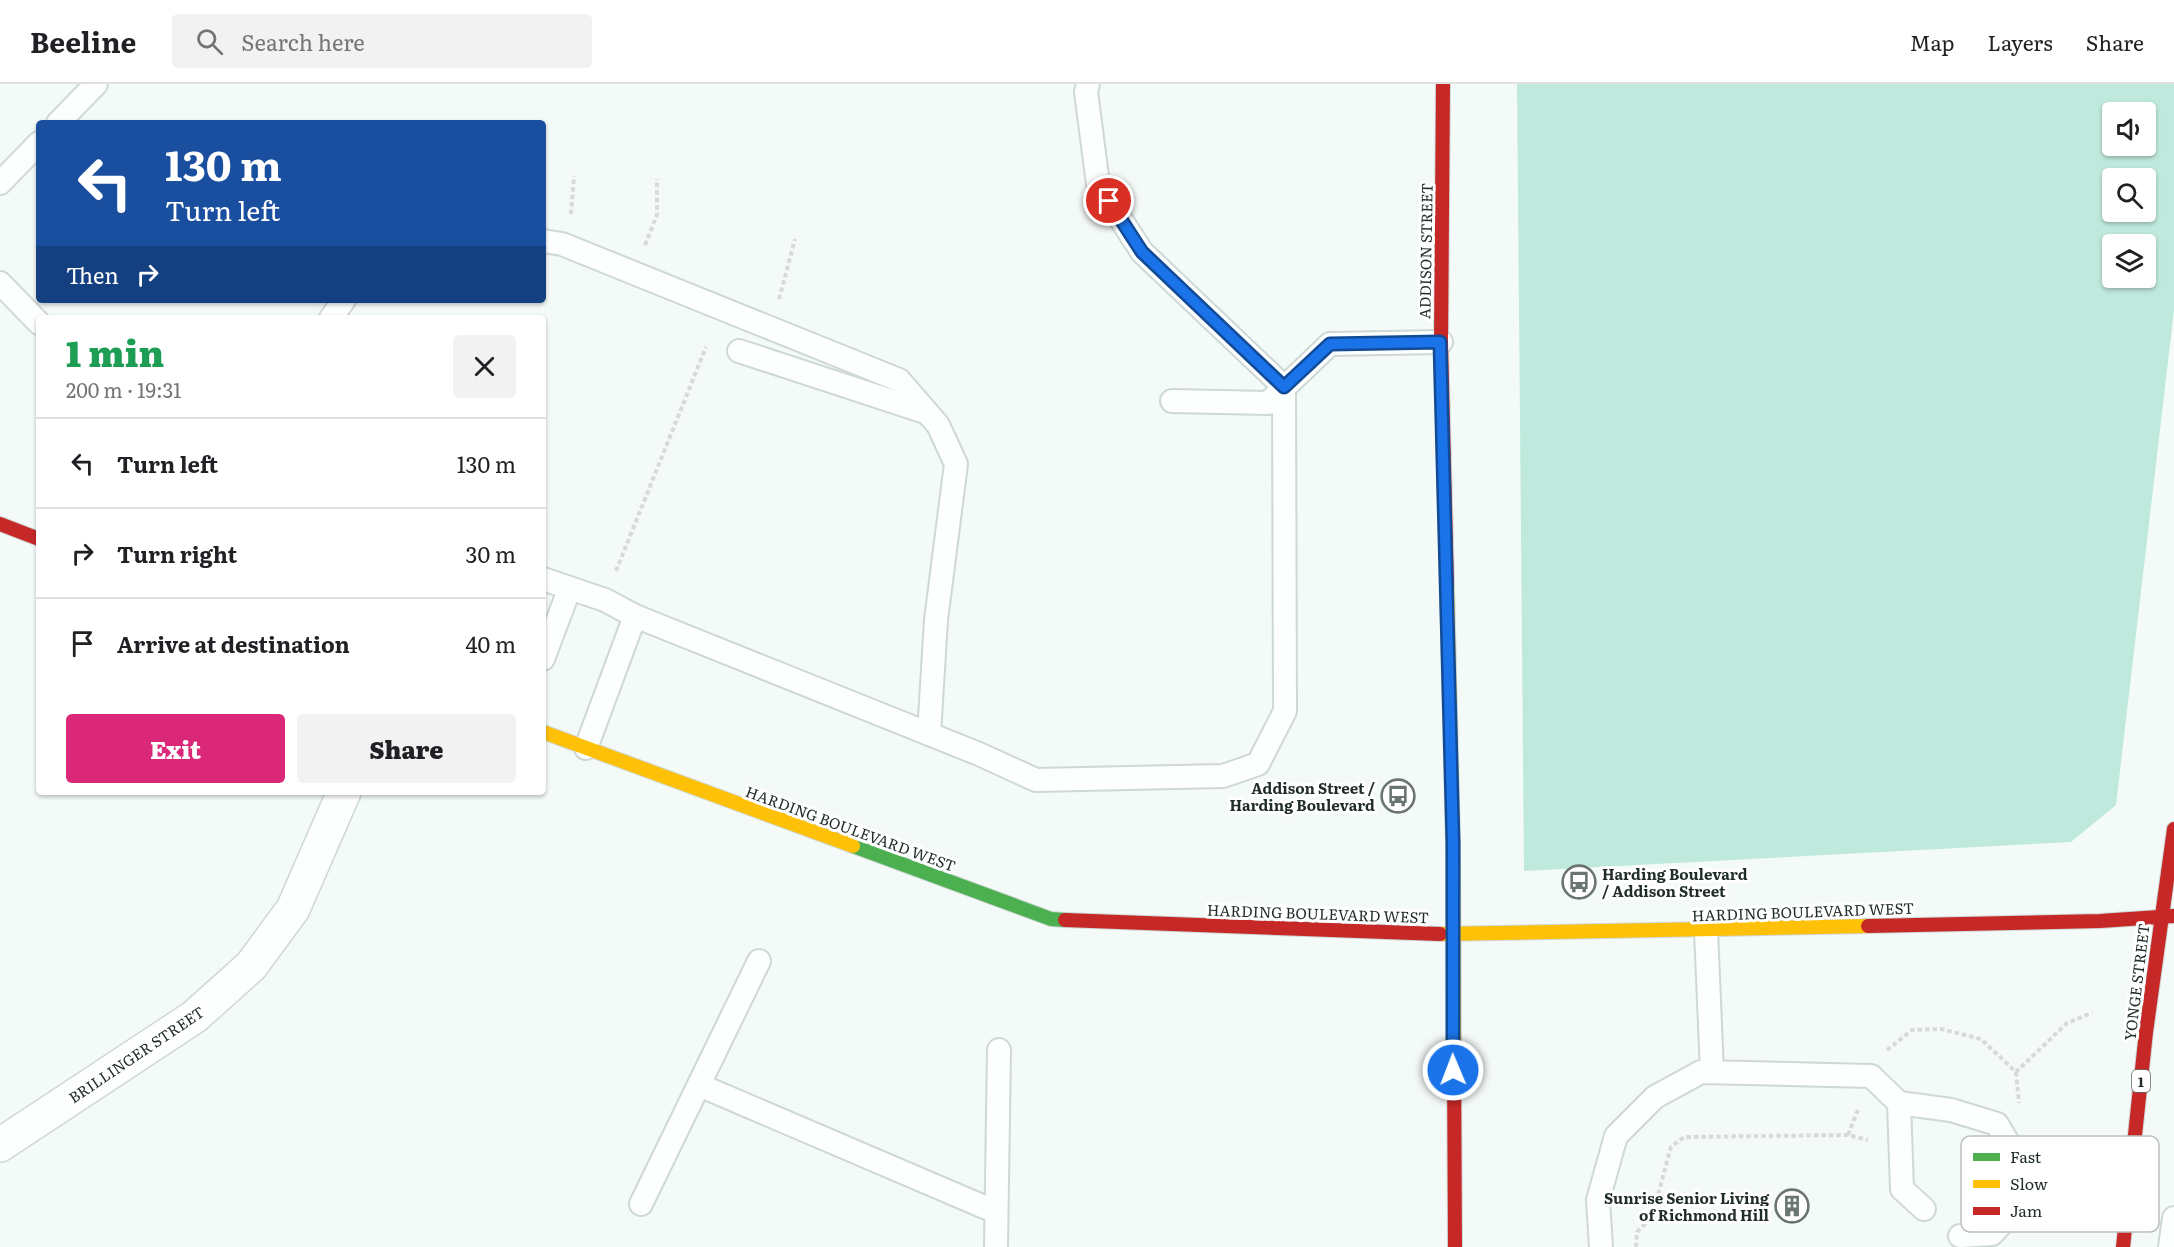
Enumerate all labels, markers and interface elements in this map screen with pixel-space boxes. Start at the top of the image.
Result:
search box [172,14,592,68]
text: Beeline [30,20,136,62]
icon: search [193,25,226,58]
text: Search here [241,25,365,58]
text: Map [1910,26,1955,57]
text: Layers [1988,26,2053,57]
text: Share [2086,26,2144,57]
map controls [2102,102,2156,288]
button: sound [2102,102,2156,156]
text: 130 m [165,132,282,194]
icon: left [66,144,144,222]
button: search [2102,168,2156,222]
pin [1083,175,1134,226]
street label: ADDISON STREET [1412,183,1438,319]
icon: arrive [1092,184,1125,217]
text: Turn left [165,189,280,229]
button: layers [2102,234,2156,288]
text: Then [66,258,119,291]
icon: right [131,258,164,291]
text: 1 min [66,325,164,378]
button: close [453,335,516,398]
text: 200 m · 19:31 [66,374,181,404]
icon: left [66,447,99,480]
text: Turn left [117,447,218,480]
text: 130 m [457,447,516,480]
icon: right [66,537,99,570]
text: Turn right [117,537,237,570]
text: 30 m [466,537,516,570]
icon: arrive [66,627,99,660]
text: Arrive at destination [117,627,350,660]
text: 40 m [465,627,516,660]
button: Exit [66,714,285,783]
button: Share [297,714,516,783]
place label: Addison Street / Harding Boulevard [1229,776,1375,816]
bus stop icon: Addison Street / Harding Boulevard [1380,778,1416,814]
street label: HARDING BOULEVARD WEST [743,779,959,877]
place label: Harding Boulevard / Addison Street [1602,862,1748,902]
bus stop icon: Harding Boulevard / Addison Street [1561,864,1597,900]
street label: HARDING BOULEVARD WEST [1691,896,1915,926]
street label: HARDING BOULEVARD WEST [1206,898,1430,928]
street label: YONGE STREET [2117,922,2155,1042]
street label: BRILLINGER STREET [63,1000,209,1108]
position arrow [1421,1038,1485,1102]
road number: 1 [2132,1070,2150,1092]
legend [1961,1136,2159,1232]
text: Fast [2010,1144,2042,1168]
text: Slow [2010,1171,2048,1195]
place label: Sunrise Senior Living of Richmond Hill [1604,1186,1770,1226]
building icon: Sunrise Senior Living of Richmond Hill [1774,1188,1810,1224]
text: Jam [2010,1198,2043,1222]

